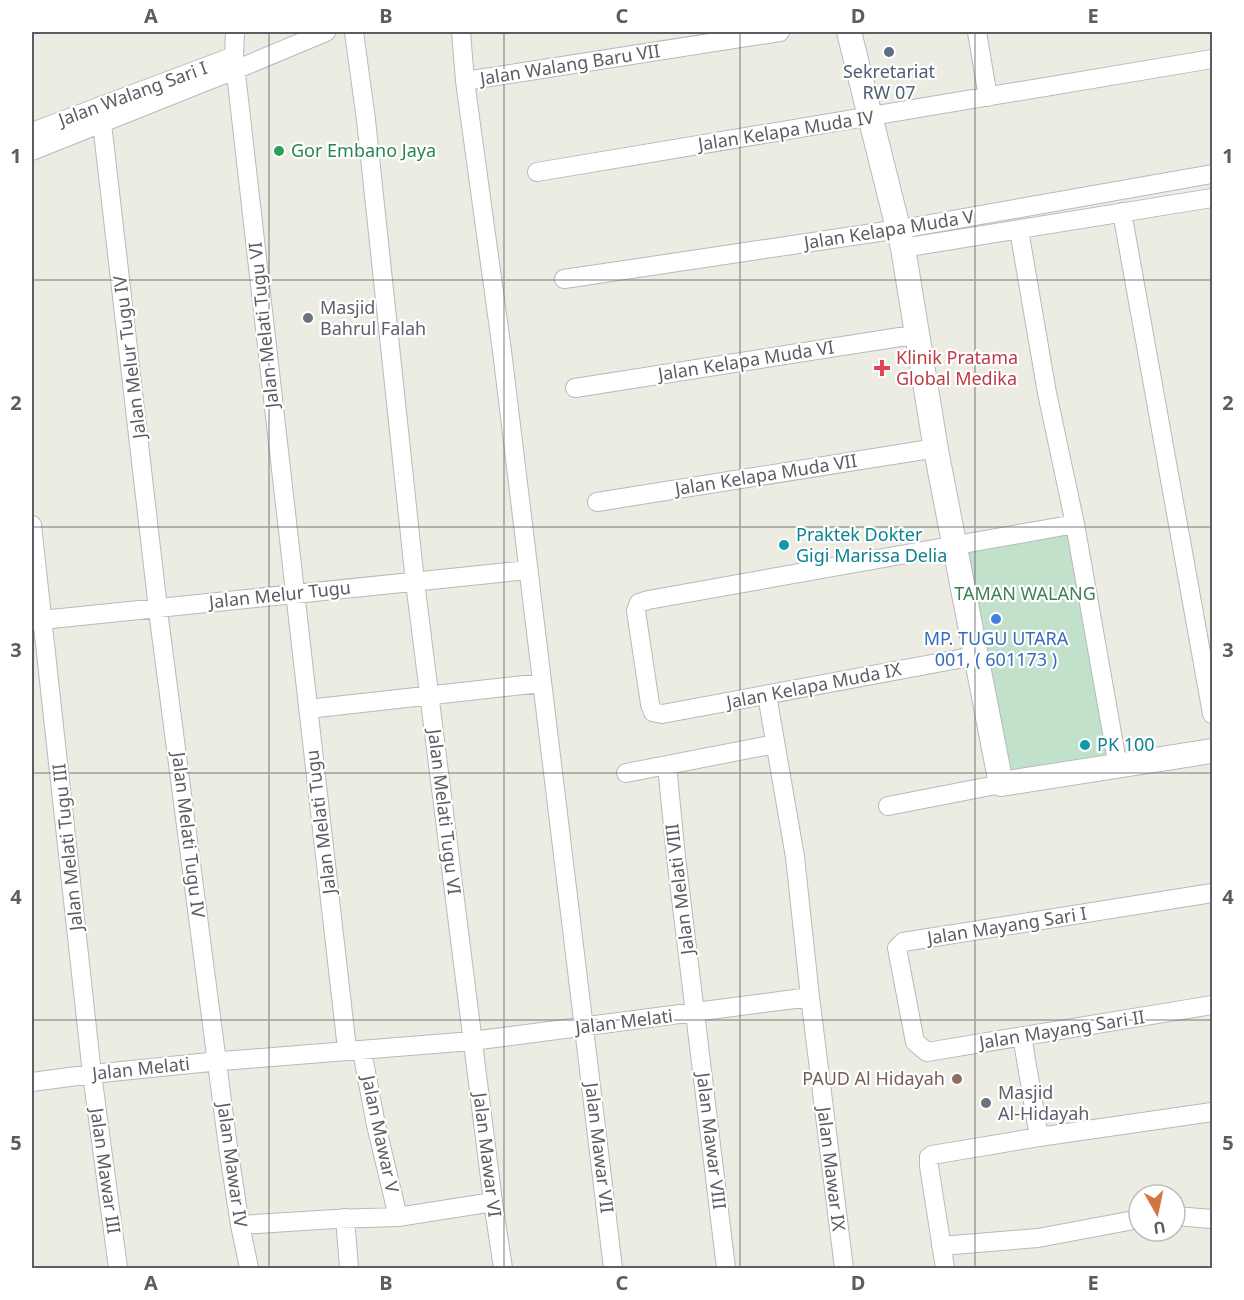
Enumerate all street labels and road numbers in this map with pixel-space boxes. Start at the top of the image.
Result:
street label: Jalan Walang Baru VII [476,38,661,90]
street label: Jalan Walang Sari I [53,55,210,132]
street label: Jalan Kelapa Muda IV [694,104,876,156]
street label: Jalan Kelapa Muda V [800,204,976,255]
street label: Jalan Melati Tugu VI [242,241,284,411]
street label: Jalan Melur Tugu IV [107,274,151,442]
street label: Jalan Kelapa Muda VI [654,334,835,386]
street label: Jalan Kelapa Muda VII [671,448,858,501]
street label: Jalan Melur Tugu [206,575,352,614]
street label: Jalan Kelapa Muda IX [722,656,904,714]
street label: Jalan Melati Tugu VI [423,726,467,896]
street label: Jalan Melati Tugu IV [167,749,211,919]
street label: Jalan Melati Tugu [299,749,341,898]
street label: Jalan Melati Tugu III [46,762,88,934]
street label: Jalan Melati VIII [659,822,699,958]
street label: Jalan Mayang Sari I [923,901,1088,950]
street label: Jalan Melati [572,1003,674,1039]
street label: Jalan Mayang Sari II [975,1004,1146,1054]
street label: Jalan Melati [89,1051,191,1085]
street label: Jalan Mawar VIII [691,1069,732,1211]
street label: Jalan Mawar V [356,1071,405,1195]
street label: Jalan Mawar VII [580,1079,620,1215]
street label: Jalan Mawar VI [468,1089,508,1218]
street label: Jalan Mawar IV [212,1099,254,1229]
street label: Jalan Mawar IX [812,1103,852,1233]
street label: Jalan Mawar III [85,1104,127,1235]

